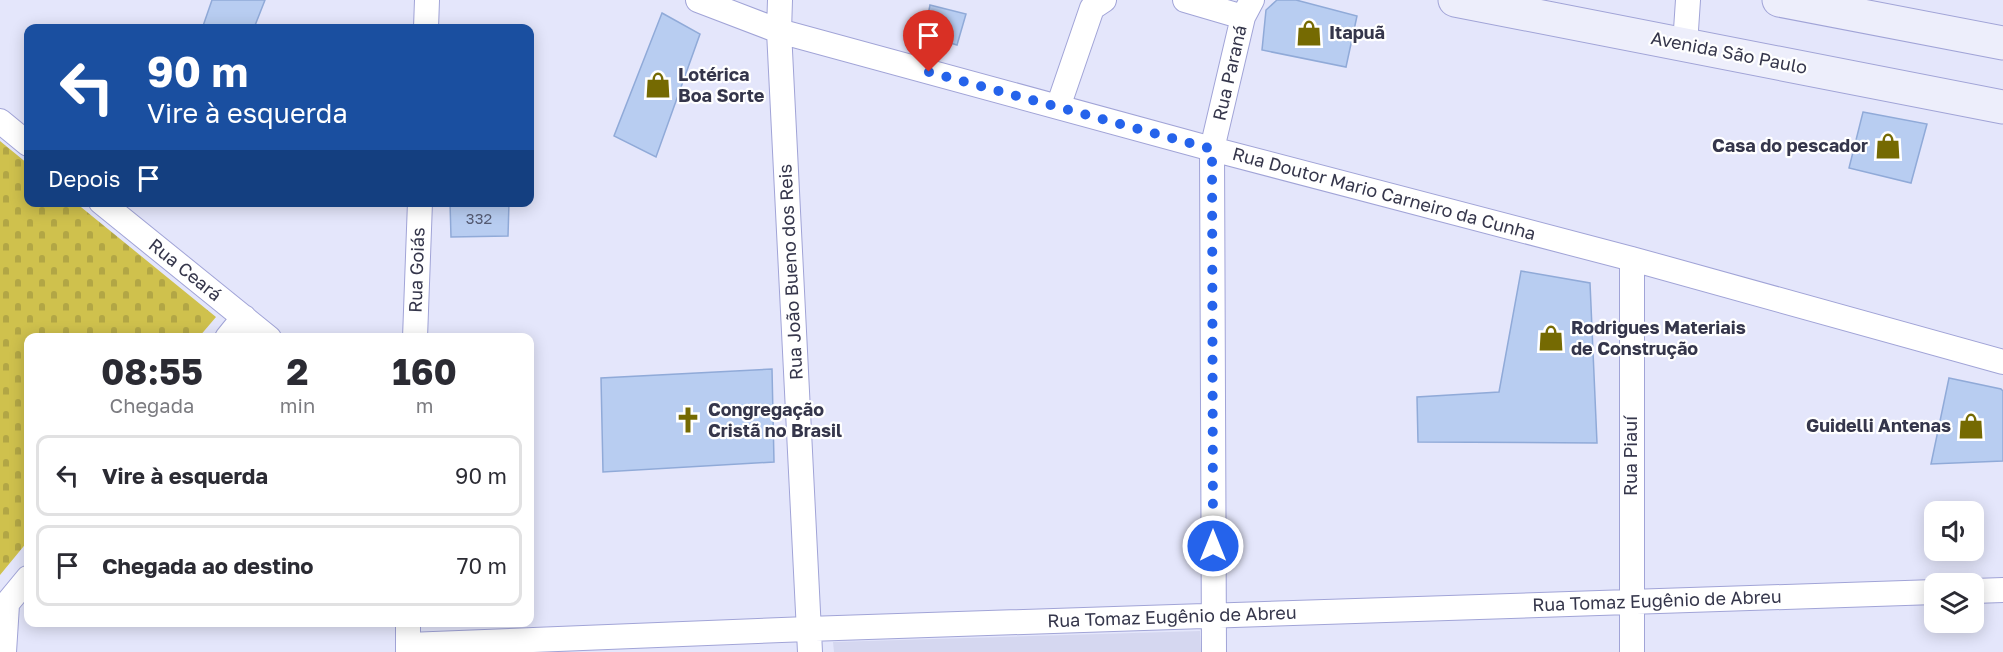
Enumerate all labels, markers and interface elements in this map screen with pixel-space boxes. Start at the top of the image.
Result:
pin [903,10,954,72]
shop icon: Itapuã [1294,18,1324,48]
icon: arrive [912,19,945,52]
place label: Itapuã [1329,21,1385,43]
street label: Rua Paraná [1207,23,1251,123]
street label: Avenida São Paulo [1649,26,1809,78]
text: 90 m [147,46,248,96]
icon: left [48,48,126,126]
place label: Lotérica Boa Sorte [678,63,765,106]
shop icon: Lotérica Boa Sorte [643,70,673,100]
text: Vire à esquerda [147,97,348,129]
shop icon: Casa do pescador [1873,131,1903,161]
place label: Casa do pescador [1712,134,1868,156]
street label: Rua Doutor Mario Carneiro da Cunha [1230,142,1538,244]
icon: arrive [132,162,165,195]
street label: Rua João Bueno dos Reis [773,164,807,381]
text: Depois [48,165,120,192]
house number: 332 [466,209,492,227]
street label: Rua Goiás [404,227,428,313]
street label: Rua Ceará [145,233,226,305]
place label: Rodrigues Materiais de Construção [1571,316,1746,359]
shop icon: Rodrigues Materiais de Construção [1536,323,1566,353]
text: 08:55 [101,350,203,393]
text: 2 [287,350,309,393]
text: 160 [392,350,457,393]
text: Chegada [110,393,194,417]
text: min [280,393,315,417]
text: m [416,393,433,417]
place label: Congregação Cristã no Brasil [708,398,842,441]
church icon: Congregação Cristã no Brasil [673,405,703,435]
shop icon: Guidelli Antenas [1956,411,1986,441]
place label: Guidelli Antenas [1806,414,1951,436]
street label: Rua Piauí [1619,415,1641,496]
icon: left [51,459,84,492]
text: Vire à esquerda [102,462,268,489]
text: 90 m [455,462,507,489]
map controls [1924,501,1984,633]
button: sound [1924,501,1984,561]
position arrow [1181,514,1245,578]
icon: arrive [51,549,84,582]
text: Chegada ao destino [102,552,314,579]
text: 70 m [457,552,507,579]
button: layers [1924,573,1984,633]
street label: Rua Tomaz Eugênio de Abreu [1532,585,1782,615]
street label: Rua Tomaz Eugênio de Abreu [1047,601,1297,631]

